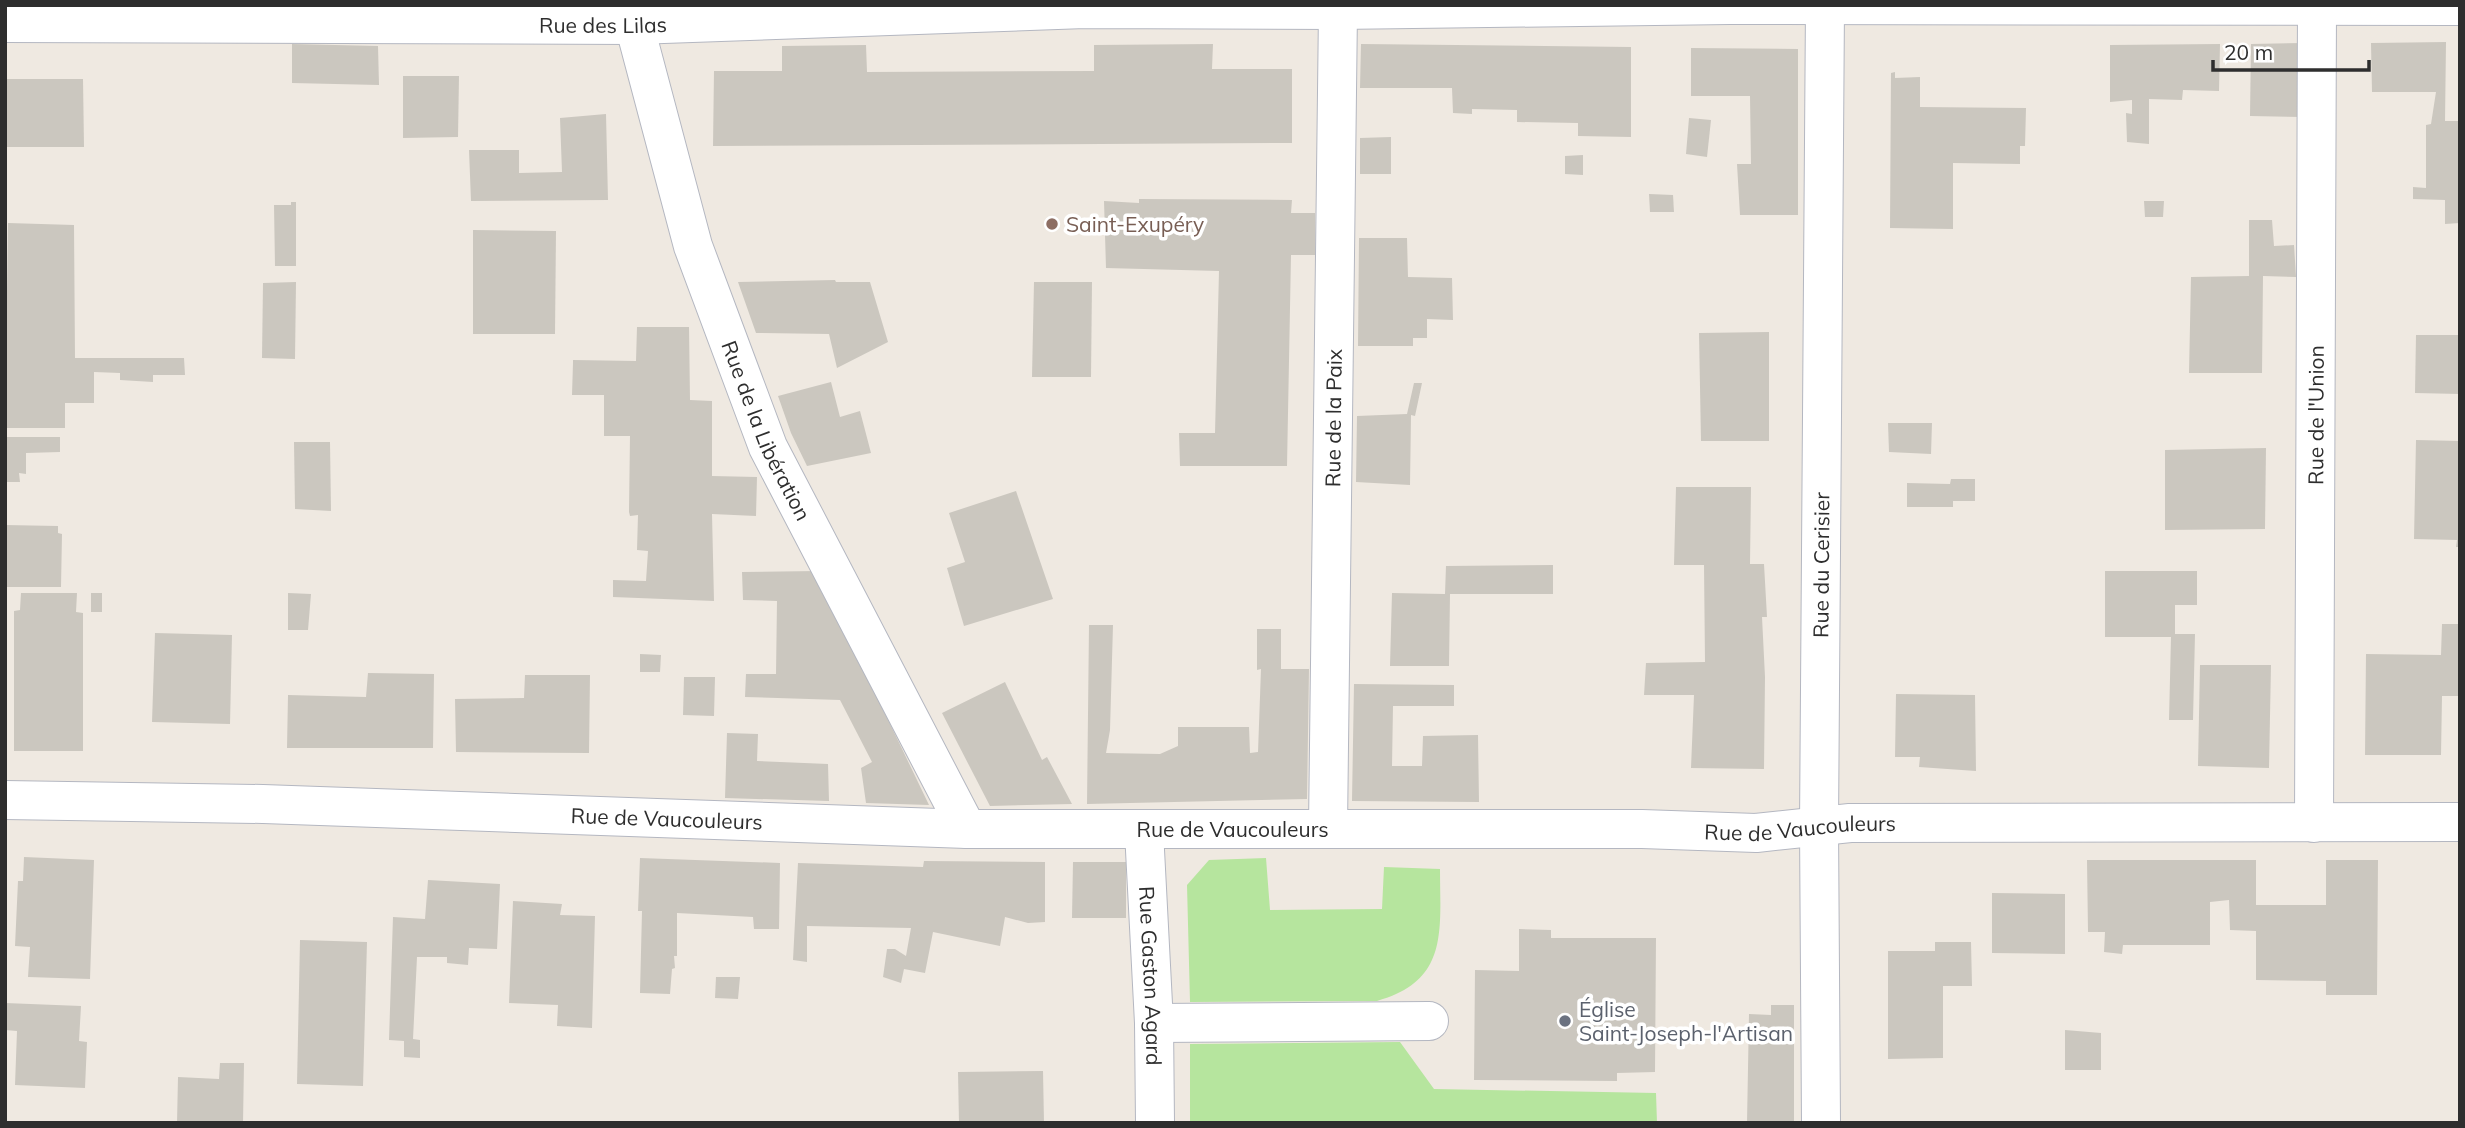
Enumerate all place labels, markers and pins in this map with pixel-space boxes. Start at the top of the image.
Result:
place label: Saint-Exupéry [1066,211,1204,237]
marker: Saint-Exupéry [1044,216,1060,232]
place label: Église Saint-Joseph-l'Artisan [1579,996,1793,1046]
marker: Église Saint-Joseph-l'Artisan [1557,1013,1573,1029]

